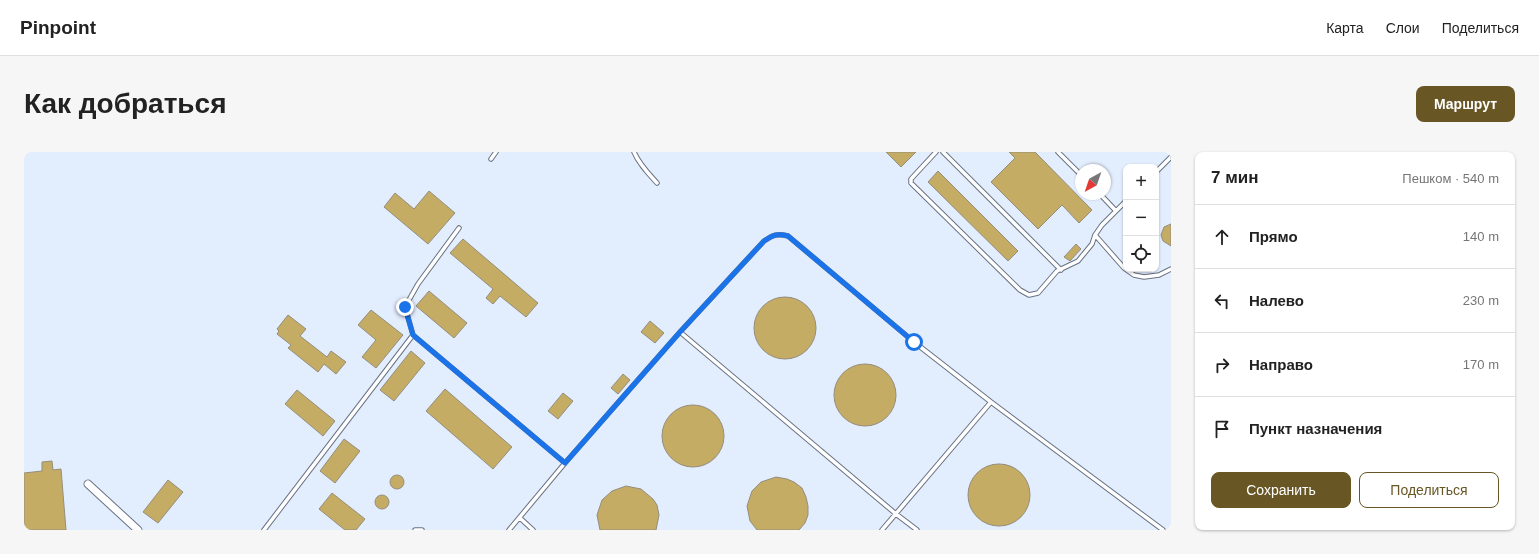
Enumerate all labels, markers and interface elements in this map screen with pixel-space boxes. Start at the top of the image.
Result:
text: Pinpoint [20,17,96,38]
text: Карта [1326,20,1364,36]
text: Слои [1386,20,1420,36]
text: Поделиться [1442,20,1519,36]
button: Маршрут [1416,86,1515,122]
text: Как добраться [24,88,226,119]
north arrow [1075,164,1111,200]
map controls [1123,164,1159,272]
button: + [1123,164,1159,200]
text: 7 мин [1211,168,1258,187]
text: Пешком · 540 m [1402,171,1499,186]
button: − [1123,200,1159,236]
icon: ahead [1211,226,1233,248]
text: Прямо [1249,228,1298,245]
text: 140 m [1463,229,1499,244]
button: locate [1123,236,1159,272]
icon: left [1211,290,1233,312]
text: Налево [1249,292,1304,309]
text: 230 m [1463,293,1499,308]
route end [396,298,414,316]
route start [905,333,923,351]
icon: right [1211,354,1233,376]
text: Направо [1249,356,1313,373]
text: 170 m [1463,357,1499,372]
icon: arrive [1211,418,1233,440]
text: Пункт назначения [1249,420,1382,437]
button: Сохранить [1211,472,1351,508]
button: Поделиться [1359,472,1499,508]

